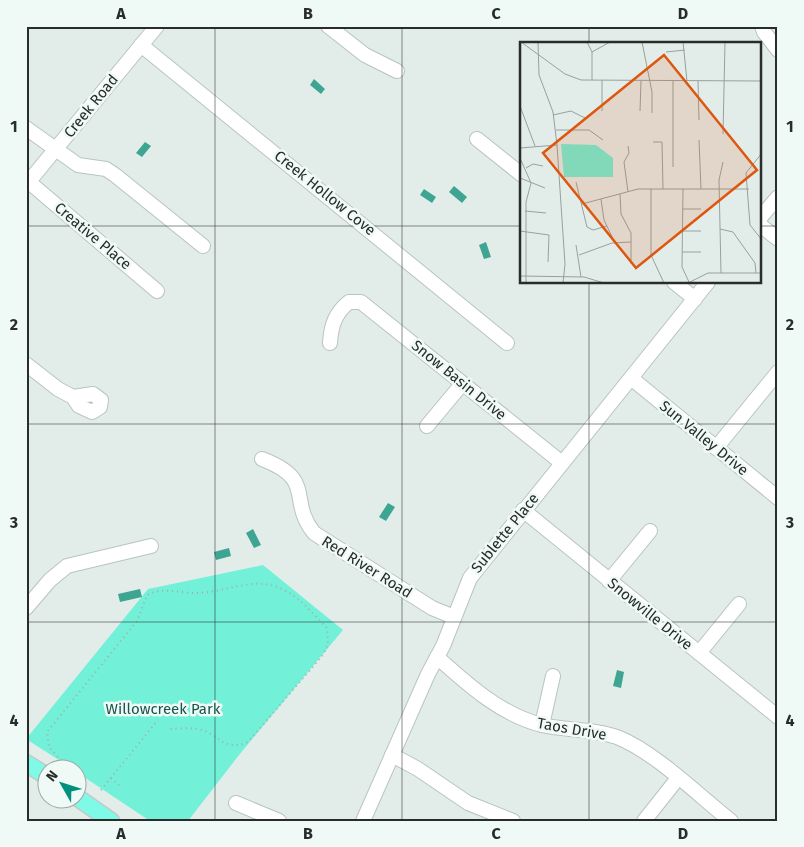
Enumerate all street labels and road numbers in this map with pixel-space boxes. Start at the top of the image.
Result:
street label: Creek Road [60,71,122,141]
street label: Creek Hollow Cove [271,147,379,239]
street label: Creative Place [51,199,135,273]
street label: Snow Basin Drive [408,336,510,424]
street label: Sun Valley Drive [656,397,752,479]
street label: Sublette Place [467,490,543,576]
street label: Red River Road [318,532,416,602]
street label: Snowville Drive [604,574,696,654]
street label: Taos Drive [536,714,608,744]

